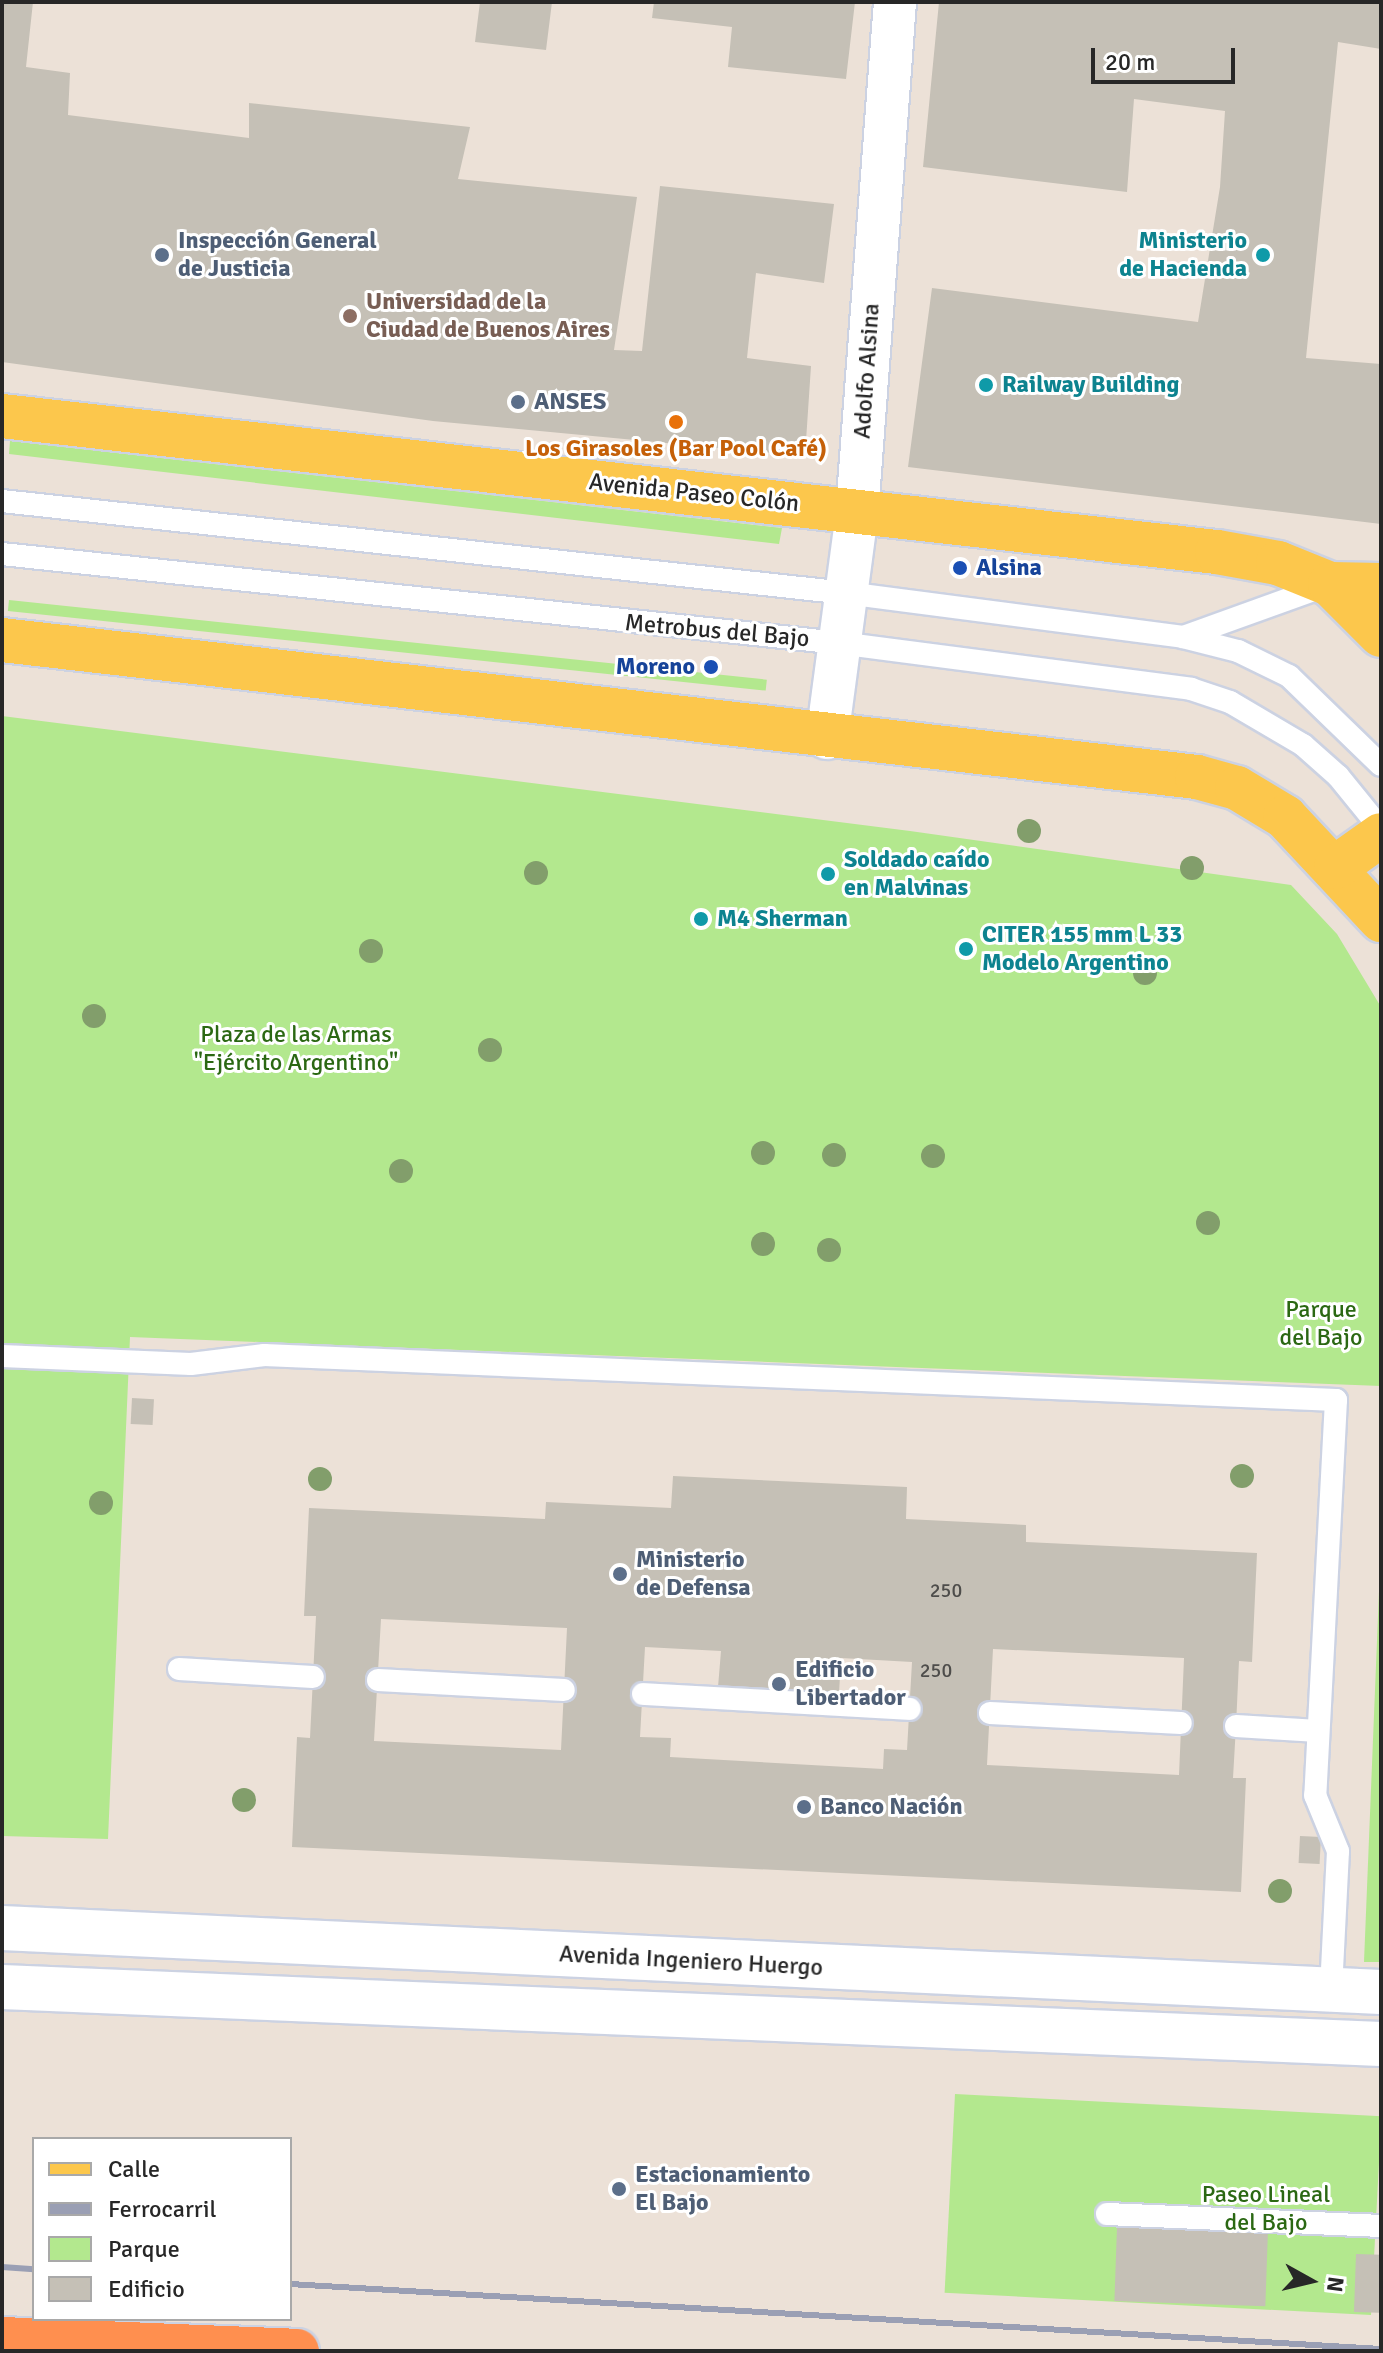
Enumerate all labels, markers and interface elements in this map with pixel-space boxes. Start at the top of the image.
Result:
scale bar [1095,32,1239,82]
text: 20 m [1105,47,1155,77]
place label: Inspección General de Justicia [178,227,377,283]
place label: Ministerio de Hacienda [1119,227,1247,283]
marker: Inspección General de Justicia [153,246,171,264]
marker: Ministerio de Hacienda [1254,246,1272,264]
place label: Universidad de la Ciudad de Buenos Aires [366,288,610,344]
street label: Adolfo Alsina [848,302,886,440]
marker: Universidad de la Ciudad de Buenos Aires [341,307,359,325]
place label: Railway Building [1002,371,1179,399]
marker: Railway Building [977,376,995,394]
place label: ANSES [534,388,606,416]
marker: ANSES [509,393,527,411]
marker: Los Girasoles (Bar Pool Café) [667,413,685,431]
place label: Los Girasoles (Bar Pool Café) [525,435,827,463]
street label: Avenida Paseo Colón [587,468,801,518]
place label: Alsina [976,554,1042,582]
marker: Alsina [951,559,969,577]
street label: Metrobus del Bajo [624,609,810,653]
place label: Moreno [616,653,695,681]
marker: Moreno [702,658,720,676]
place label: Soldado caído en Malvinas [844,846,990,902]
marker: Soldado caído en Malvinas [819,865,837,883]
place label: M4 Sherman [717,905,848,933]
marker: M4 Sherman [692,910,710,928]
place label: CITER 155 mm L 33 Modelo Argentino [982,921,1182,977]
marker: CITER 155 mm L 33 Modelo Argentino [957,940,975,958]
park label: Plaza de las Armas "Ejército Argentino" [194,1021,398,1077]
park label: Parque del Bajo [1280,1296,1362,1352]
place label: Ministerio de Defensa [636,1546,751,1602]
marker: Ministerio de Defensa [611,1565,629,1583]
house number: 250 [930,1578,962,1602]
place label: Edificio Libertador [795,1656,906,1712]
house number: 250 [920,1658,952,1682]
marker: Edificio Libertador [770,1675,788,1693]
place label: Banco Nación [820,1793,963,1821]
marker: Banco Nación [795,1798,813,1816]
street label: Avenida Ingeniero Huergo [558,1940,824,1982]
legend [32,2137,292,2321]
text: Calle [108,2154,160,2184]
place label: Estacionamiento El Bajo [635,2161,810,2217]
marker: Estacionamiento El Bajo [610,2180,628,2198]
park label: Paseo Lineal del Bajo [1202,2181,1330,2237]
text: Ferrocarril [108,2194,217,2224]
text: Parque [108,2234,180,2264]
north arrow [1271,2241,1351,2321]
text: Edificio [108,2274,185,2304]
text: N [1321,2275,1350,2294]

